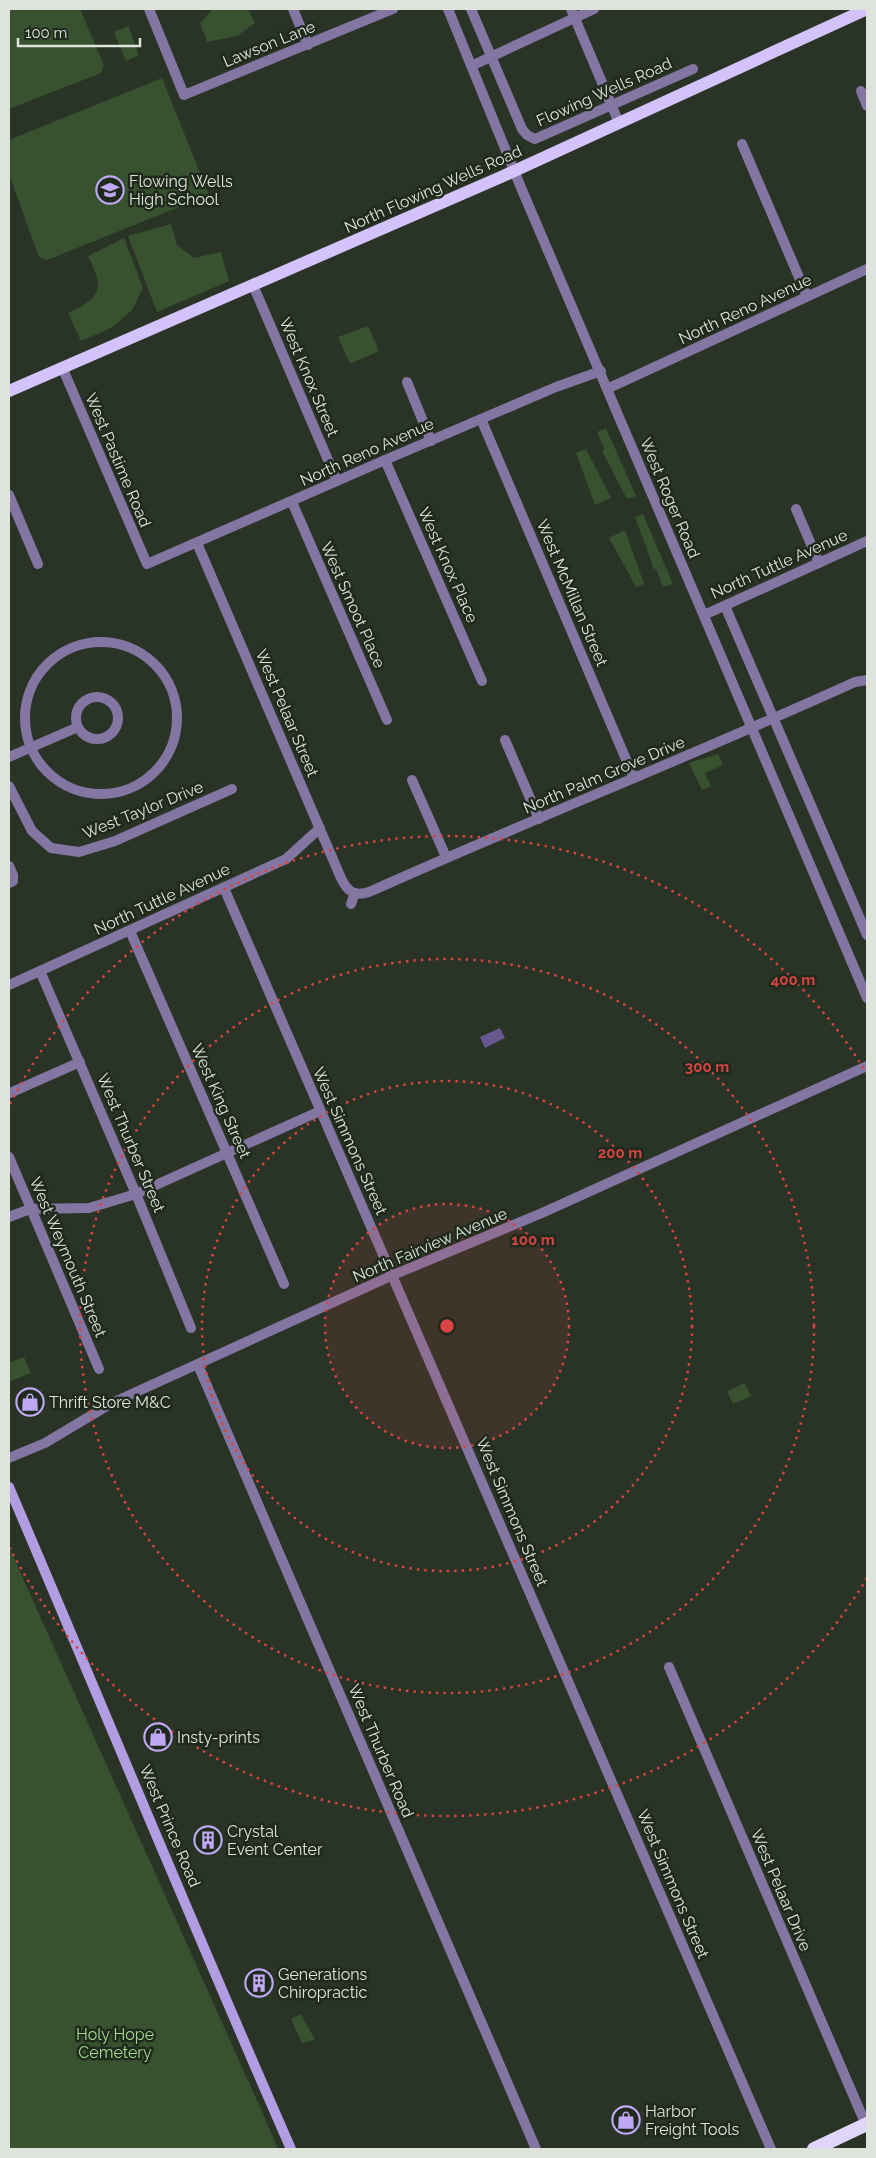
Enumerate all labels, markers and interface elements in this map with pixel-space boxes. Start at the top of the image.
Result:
scale bar [18,15,140,47]
street label: Lawson Lane [220,17,318,71]
text: 100 m [25,24,67,42]
street label: Flowing Wells Road [533,54,675,130]
street label: North Flowing Wells Road [341,141,525,237]
place label: Flowing Wells High School [129,172,233,209]
school or university icon: Flowing Wells High School [95,175,125,205]
street label: North Reno Avenue [676,270,814,348]
street label: West Knox Street [275,315,343,440]
street label: West Pastime Road [81,390,155,530]
street label: North Reno Avenue [297,414,437,490]
street label: West Roger Road [636,435,704,561]
street label: West Knox Place [414,504,482,626]
street label: West McMillan Street [532,517,612,670]
street label: North Tuttle Avenue [708,525,850,603]
street label: West Smoot Place [317,539,389,671]
street label: West Pelaar Street [252,646,323,780]
street label: North Palm Grove Drive [520,732,688,818]
street label: West Taylor Drive [80,777,206,843]
street label: North Tuttle Avenue [91,859,233,939]
text: 400 m [771,971,815,989]
street label: West King Street [187,1041,255,1162]
text: 300 m [685,1058,729,1076]
street label: West Simmons Street [309,1064,391,1218]
street label: West Thurber Street [93,1071,169,1216]
text: 200 m [598,1144,642,1162]
street label: West Weymouth Street [26,1174,111,1340]
street label: North Fairview Avenue [350,1204,510,1286]
text: 100 m [511,1231,555,1249]
centre of rings [438,1317,456,1335]
shop icon: Thrift Store M&C [15,1387,45,1417]
place label: Thrift Store M&C [49,1393,171,1412]
street label: West Simmons Street [472,1435,552,1590]
street label: West Thurber Road [344,1682,418,1821]
shop icon: Insty-prints [143,1722,173,1752]
place label: Insty-prints [177,1728,260,1747]
street label: West Prince Road [136,1762,204,1890]
street label: West Simmons Street [633,1807,713,1962]
place label: Crystal Event Center [227,1822,323,1859]
building icon: Crystal Event Center [193,1825,223,1855]
street label: West Pelaar Drive [747,1826,815,1954]
place label: Generations Chiropractic [278,1965,368,2002]
building icon: Generations Chiropractic [244,1968,274,1998]
park label: Holy Hope Cemetery [76,2025,154,2062]
place label: Harbor Freight Tools [645,2102,740,2139]
shop icon: Harbor Freight Tools [611,2105,641,2135]

